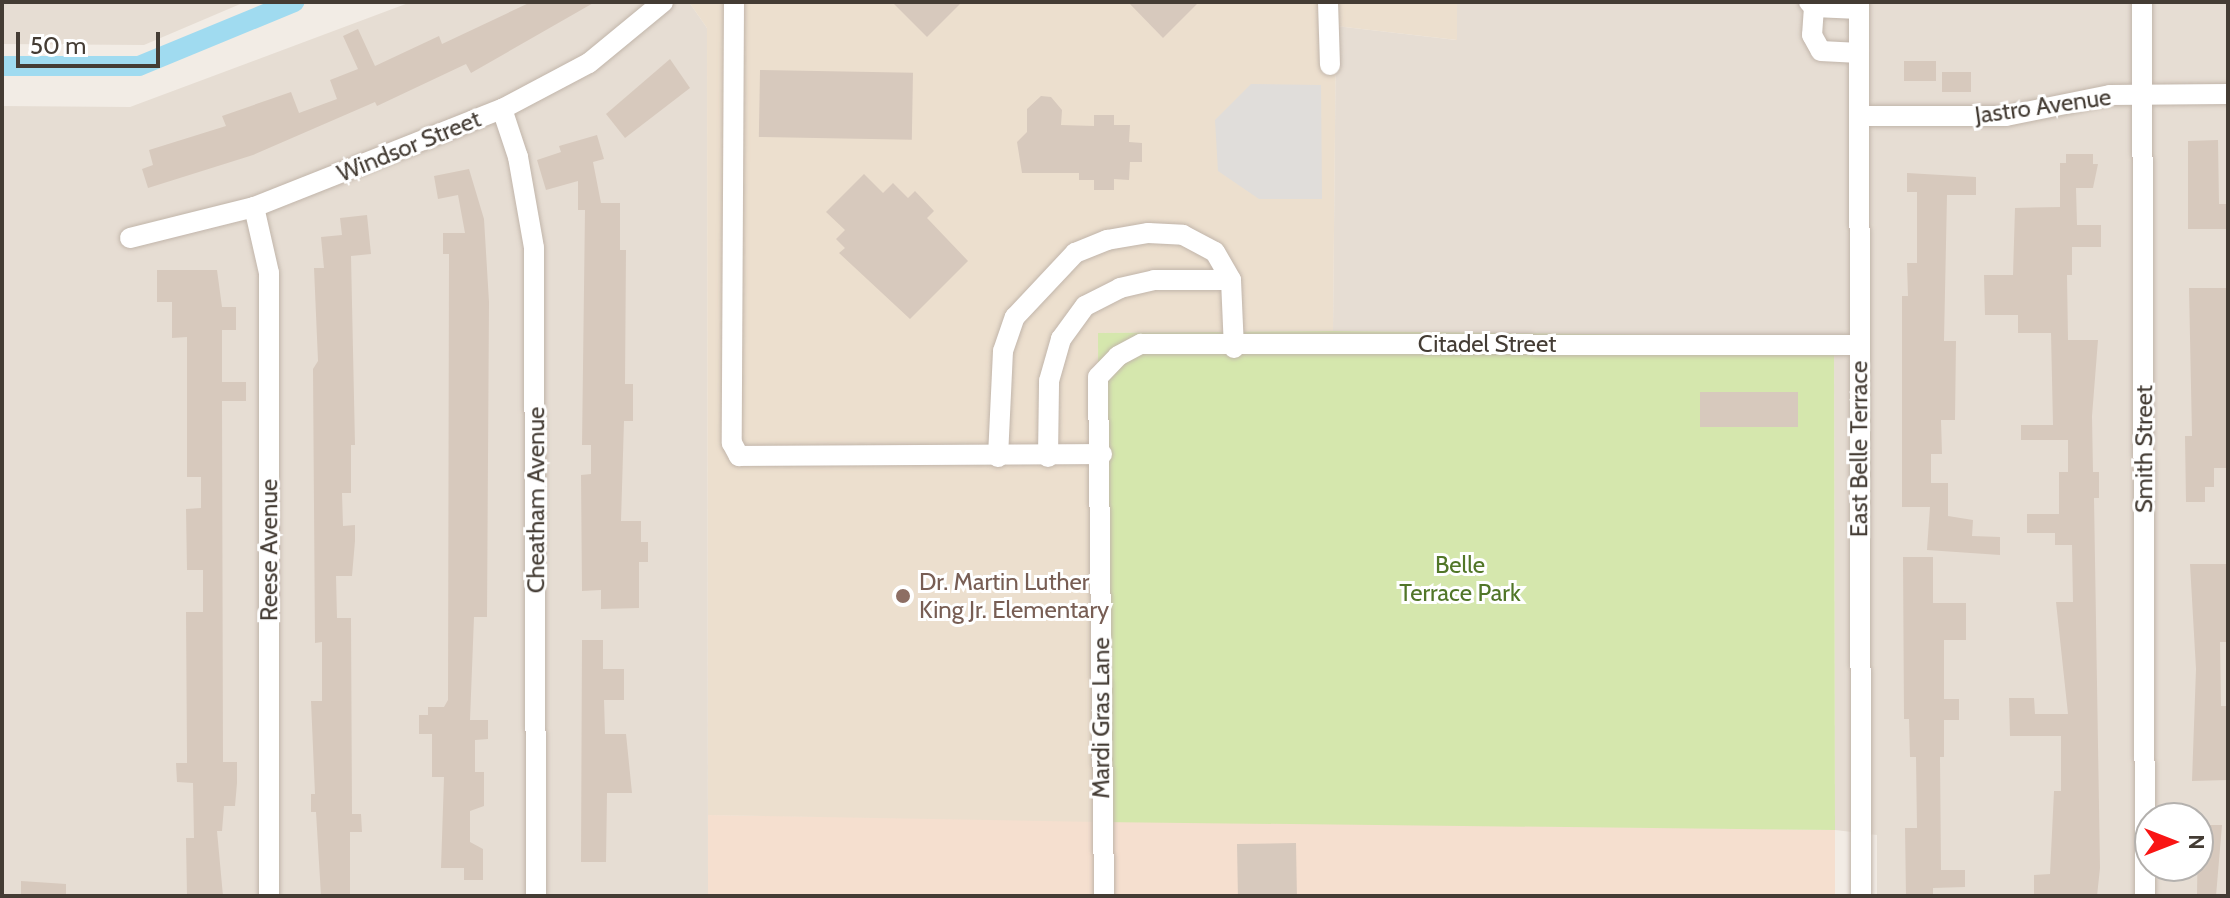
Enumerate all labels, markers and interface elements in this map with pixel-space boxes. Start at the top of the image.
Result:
scale bar [20,16,164,66]
text: 50 m [30,31,86,60]
street label: Jastro Avenue [1973,82,2113,130]
street label: Windsor Street [333,104,485,188]
street label: Citadel Street [1418,330,1556,358]
street label: East Belle Terrace [1845,361,1873,537]
street label: Smith Street [2130,385,2158,513]
street label: Cheatham Avenue [522,407,550,593]
street label: Reese Avenue [255,479,283,621]
park label: Belle Terrace Park [1399,551,1521,607]
place label: Dr. Martin Luther King Jr. Elementary [919,568,1109,624]
marker: Dr. Martin Luther King Jr. Elementary [894,587,912,605]
street label: Mardi Gras Lane [1087,637,1115,799]
north arrow [2134,802,2214,882]
text: N [2183,834,2210,850]

